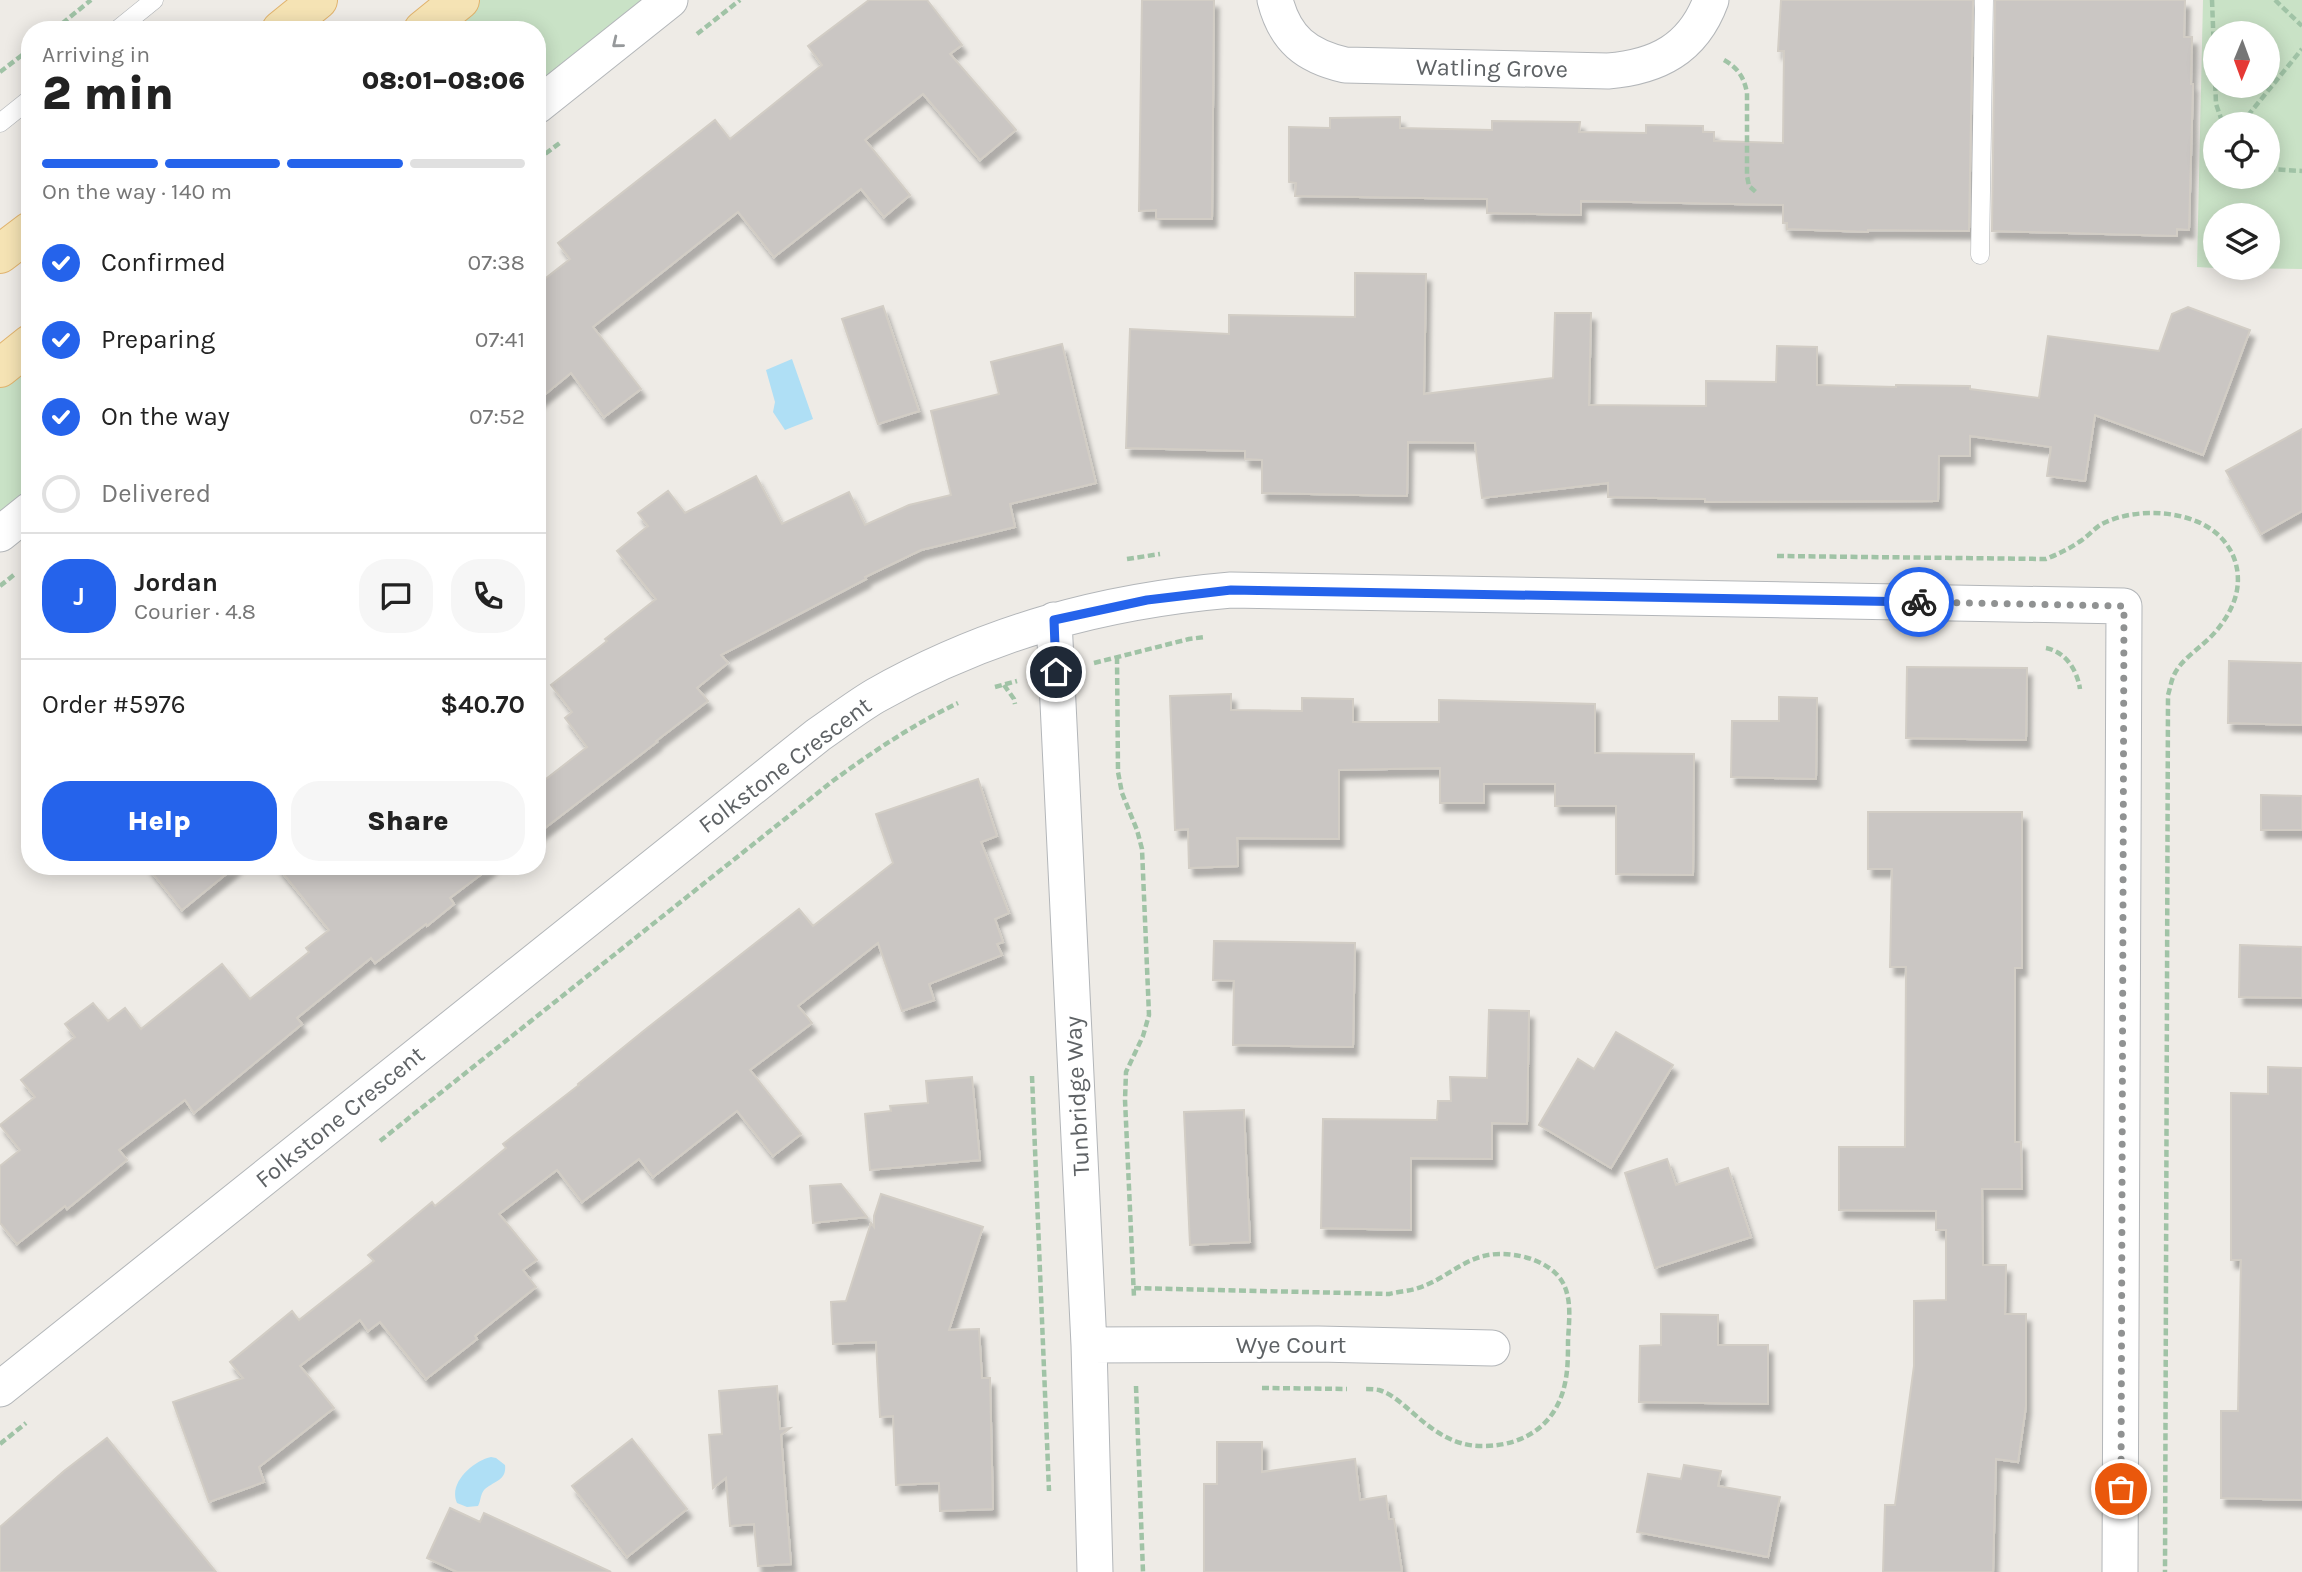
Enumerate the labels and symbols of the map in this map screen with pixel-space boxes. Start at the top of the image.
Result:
north arrow [2203,21,2280,98]
one-way arrow [612,34,624,47]
street label: Watling Grove [1416,53,1568,83]
courier [1884,567,1954,637]
pin [1026,642,1086,702]
street label: Folkstone Crescent [693,691,877,839]
street label: Tunbridge Way [1059,1015,1095,1177]
street label: Folkstone Crescent [250,1040,430,1194]
street label: Wye Court [1236,1331,1346,1359]
pin [2091,1459,2151,1519]

